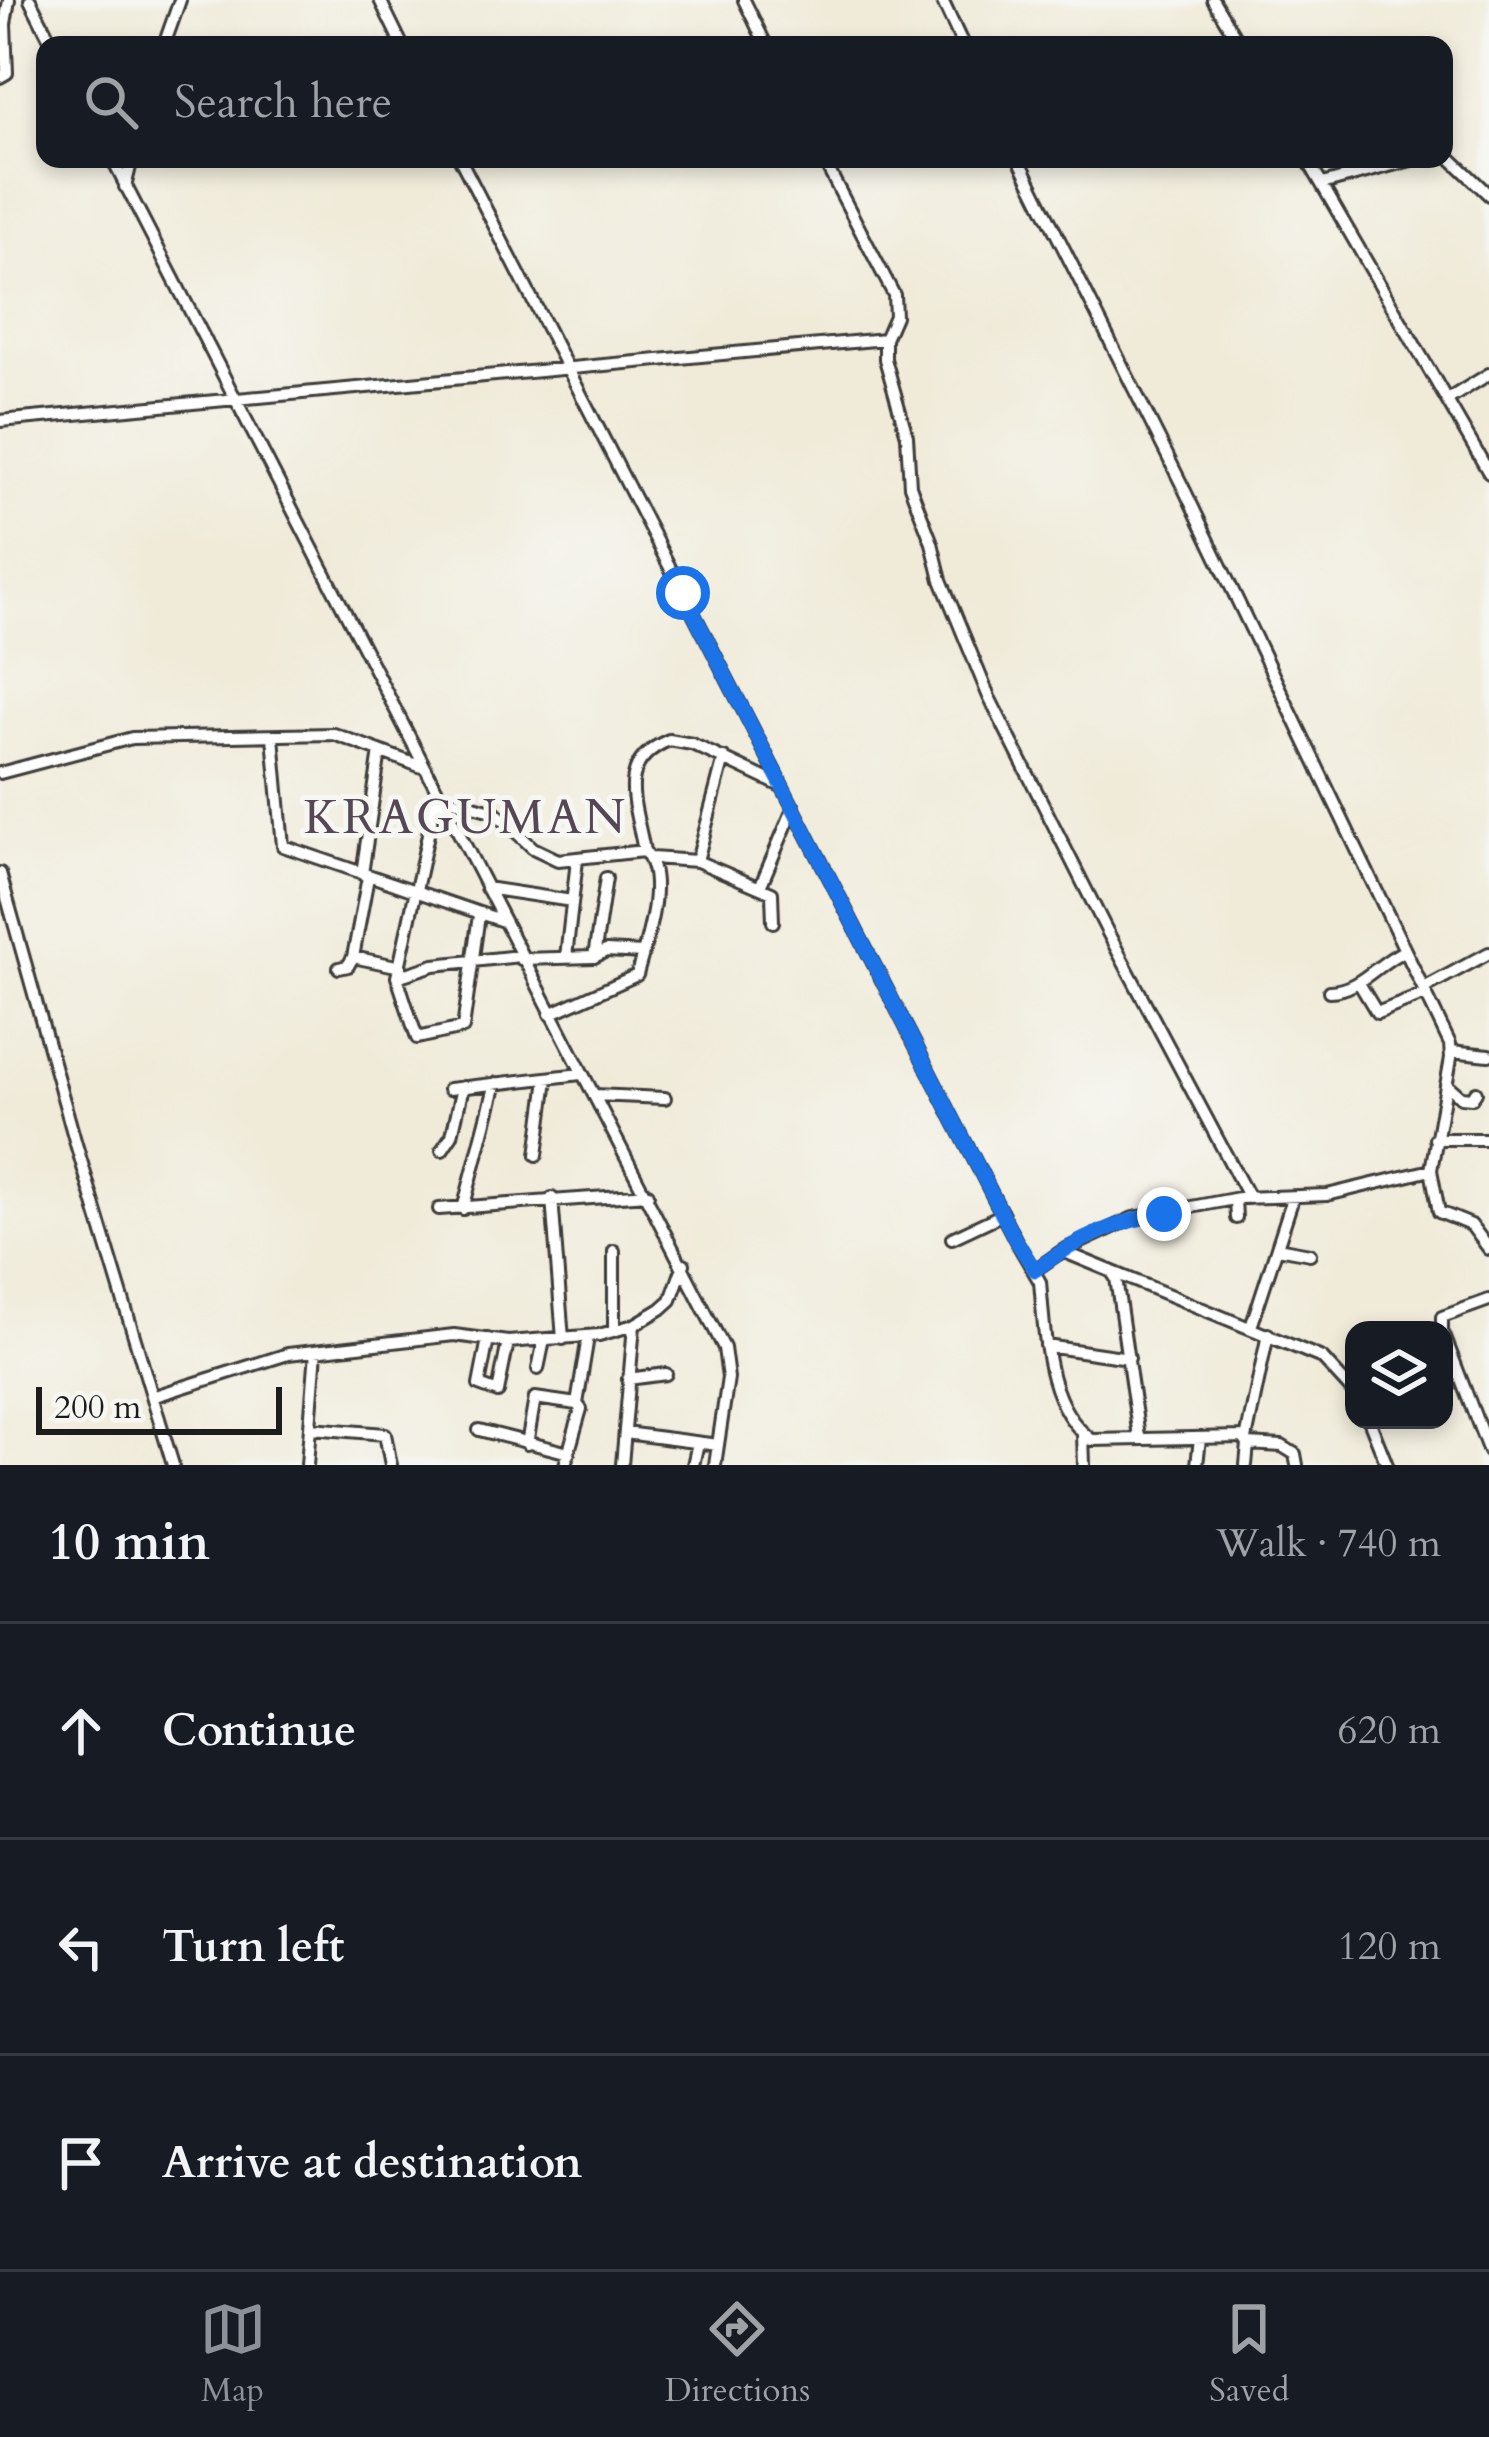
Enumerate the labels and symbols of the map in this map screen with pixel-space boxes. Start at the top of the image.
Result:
route start [656,566,710,620]
district label: KRAGUMAN [304,785,628,850]
route end [1137,1187,1191,1241]
scale bar [36,1381,282,1434]

